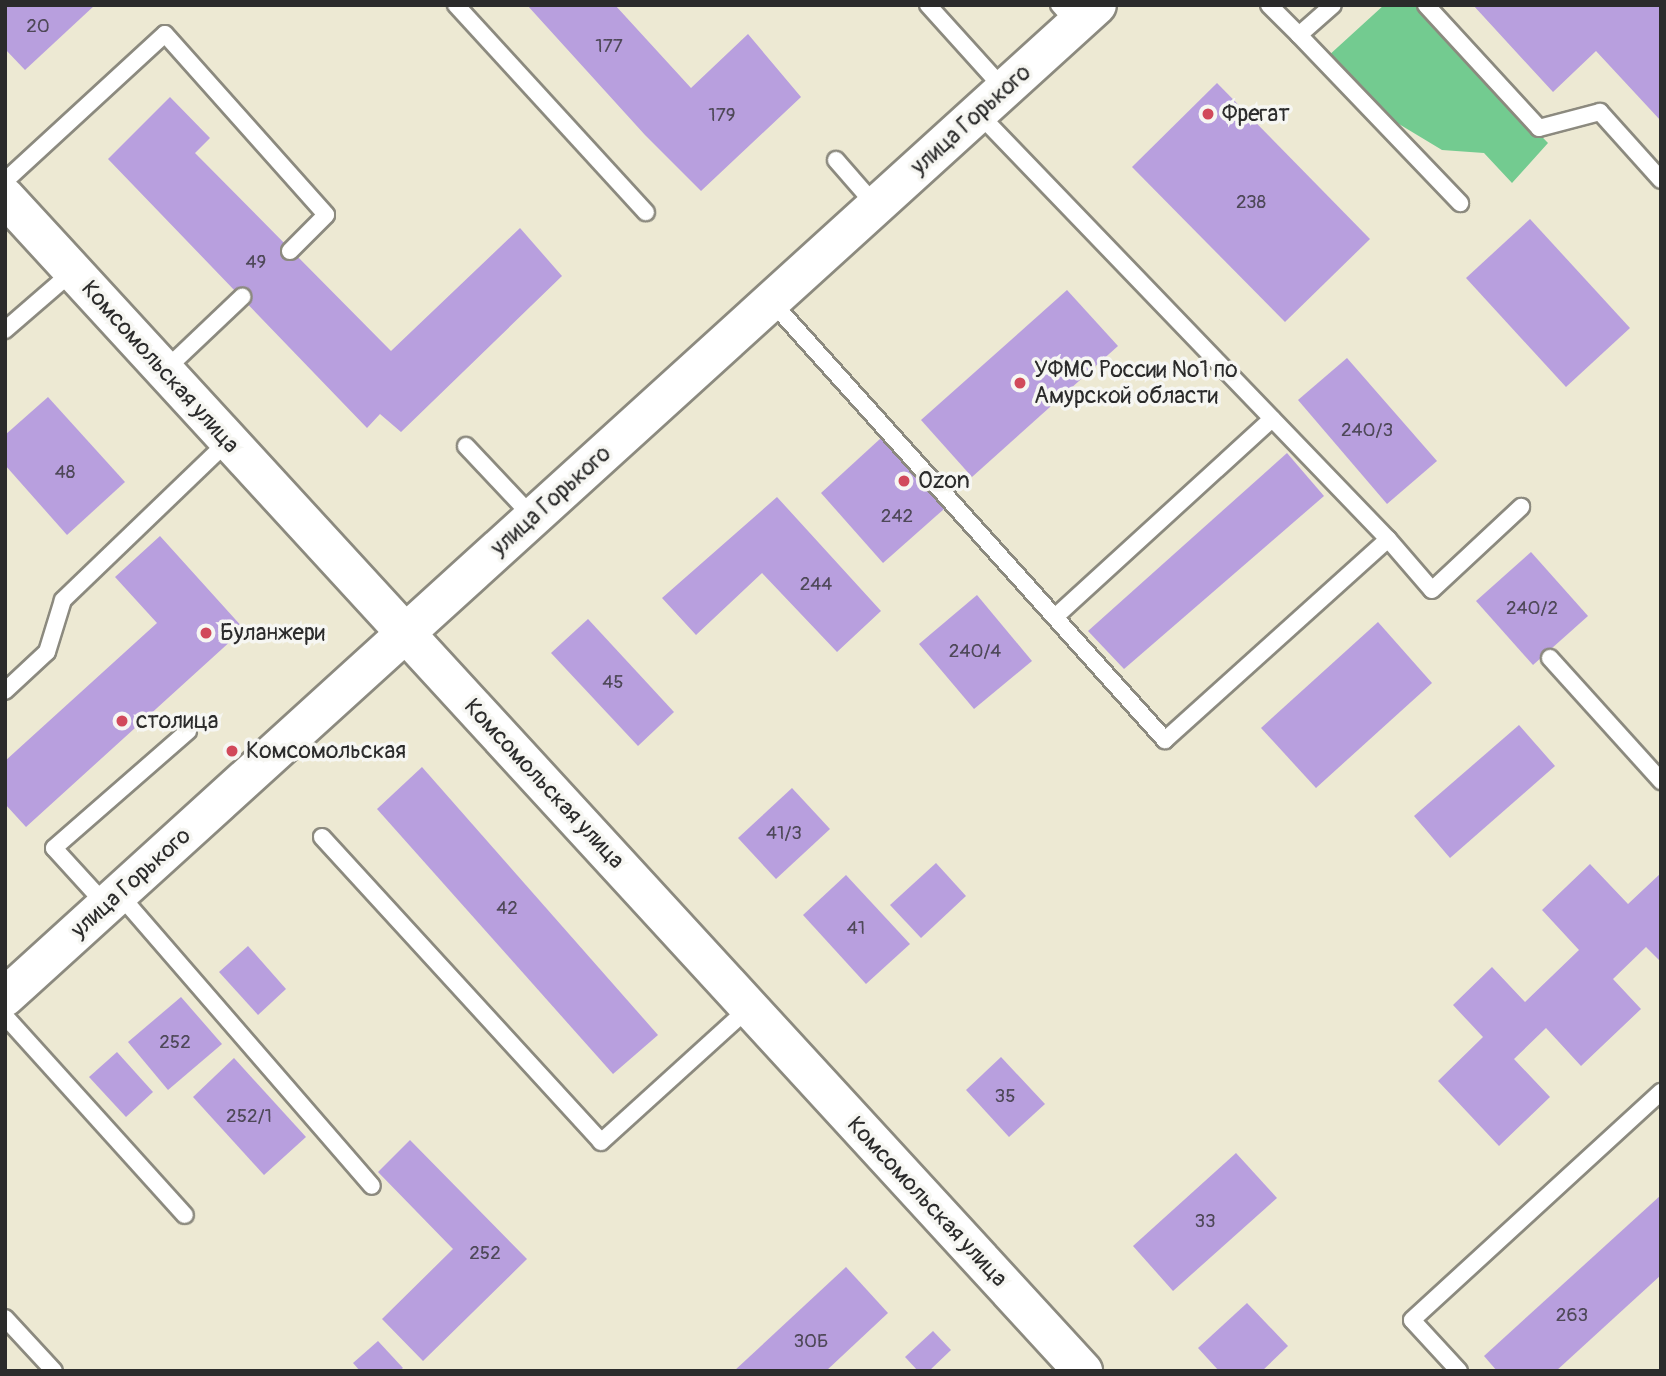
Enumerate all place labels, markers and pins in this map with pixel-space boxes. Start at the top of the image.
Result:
place label: Фрегат [1222,100,1290,128]
marker: Фрегат [1200,106,1216,122]
place label: УФМС России №1 по Амурской области [1034,356,1238,410]
marker: УФМС России №1 по Амурской области [1012,375,1028,391]
place label: Ozon [918,467,970,495]
marker: Ozon [896,473,912,489]
place label: Буланжери [220,619,325,647]
marker: Буланжери [198,625,214,641]
place label: столица [136,707,219,735]
marker: столица [114,713,130,729]
place label: Комсомольская [246,737,406,765]
marker: Комсомольская [224,743,240,759]

